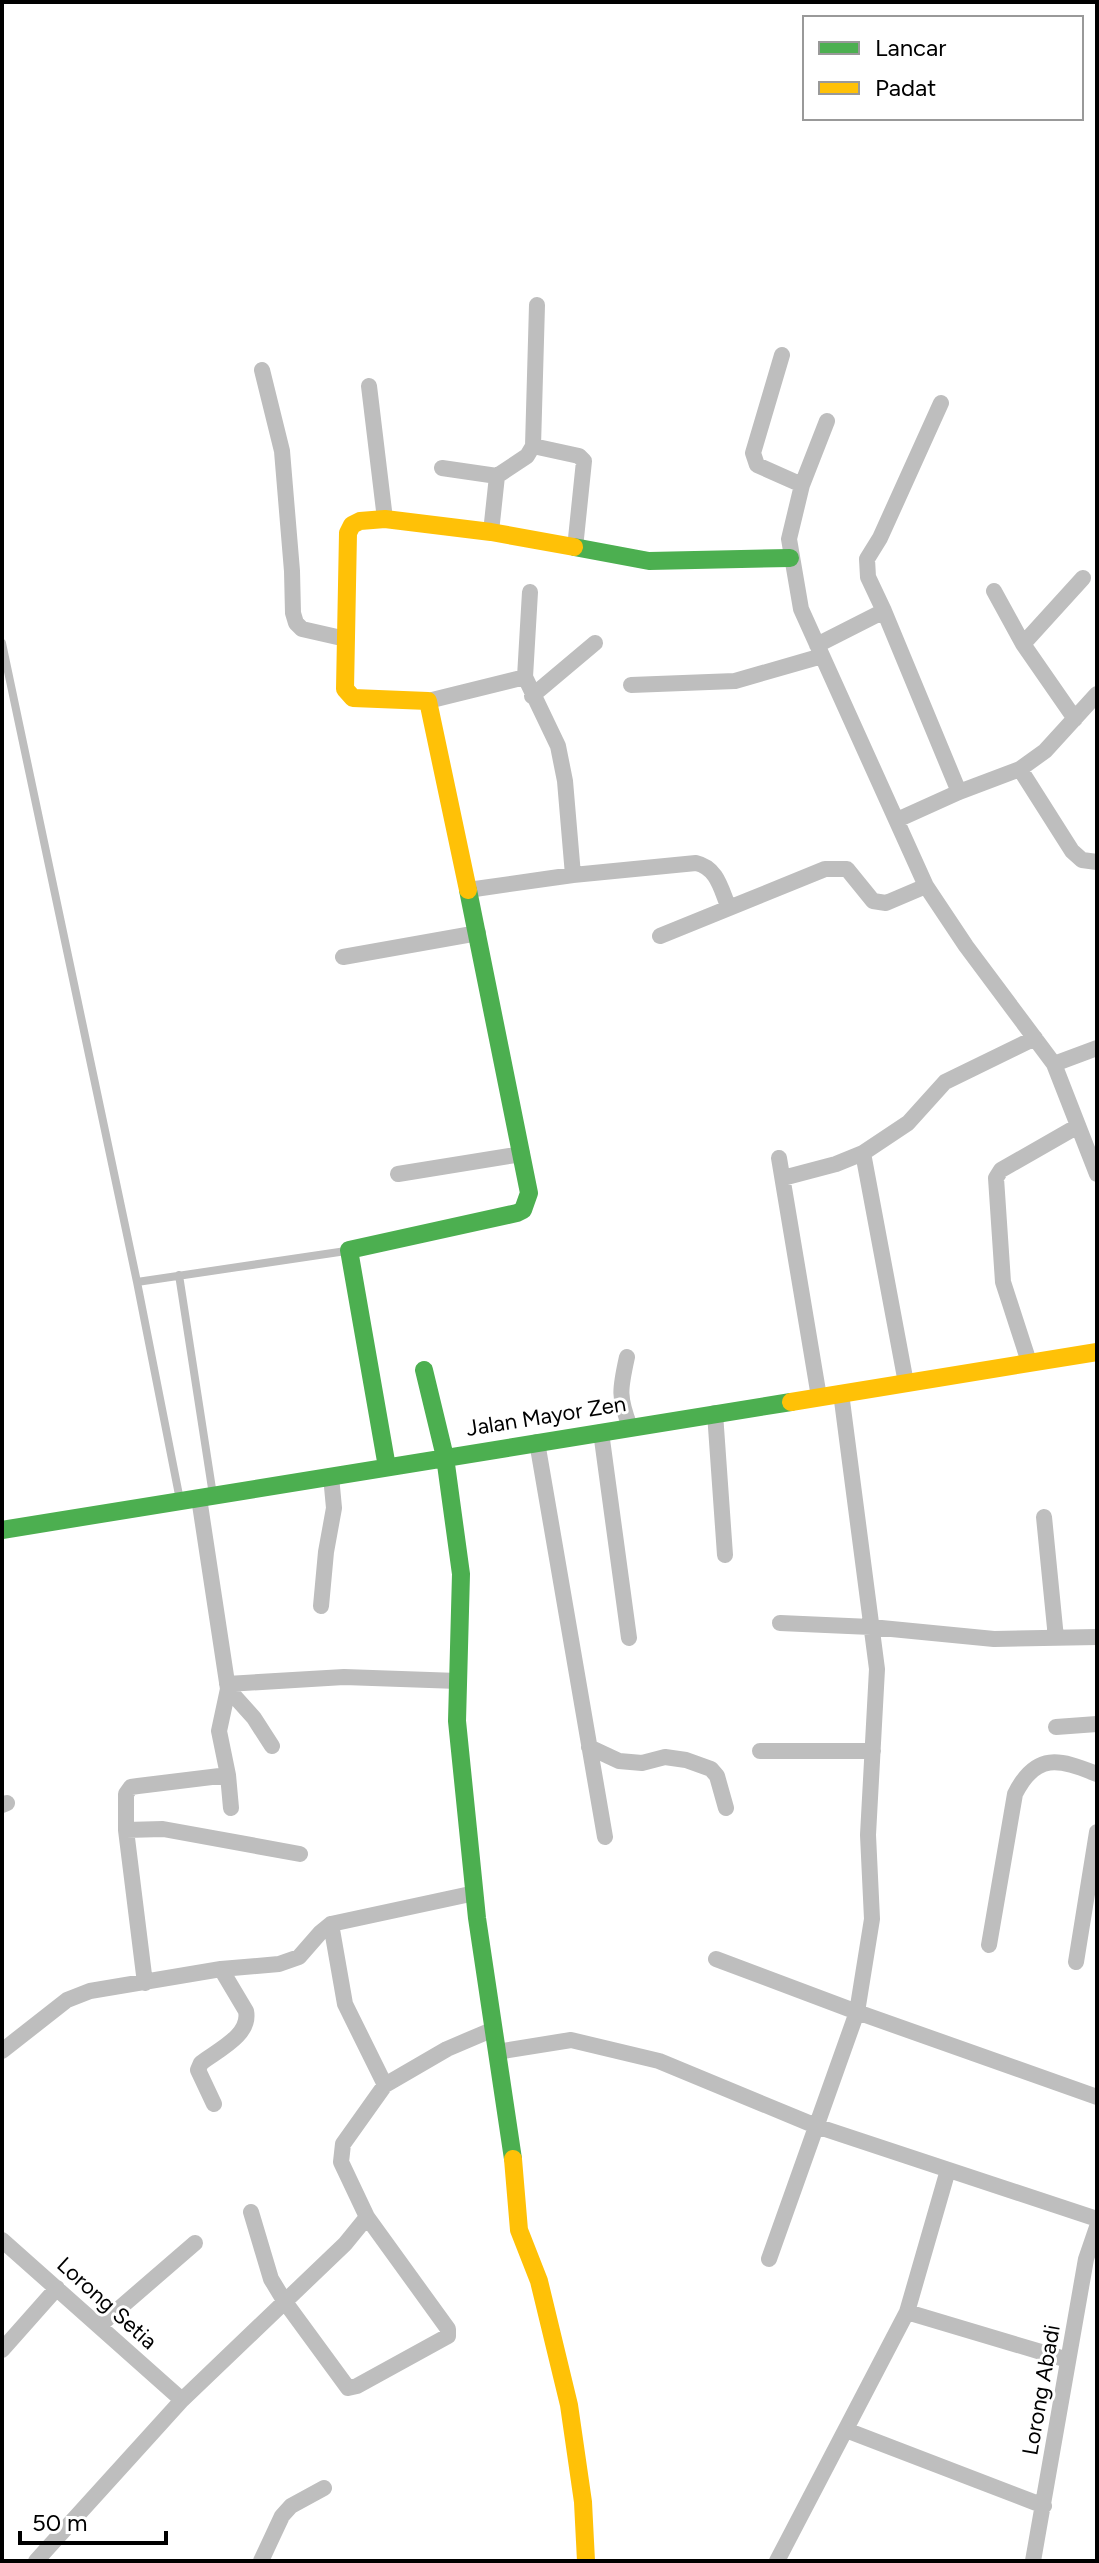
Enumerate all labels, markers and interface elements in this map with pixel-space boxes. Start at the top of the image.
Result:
legend [803,16,1083,120]
text: Lancar [875,33,946,62]
text: Padat [875,73,936,102]
street label: Jalan Mayor Zen [464,1390,628,1442]
street label: Lorong Setia [51,2251,163,2355]
street label: Lorong Abadi [1016,2323,1066,2457]
scale bar [20,2495,166,2545]
text: 50 m [32,2508,88,2537]

